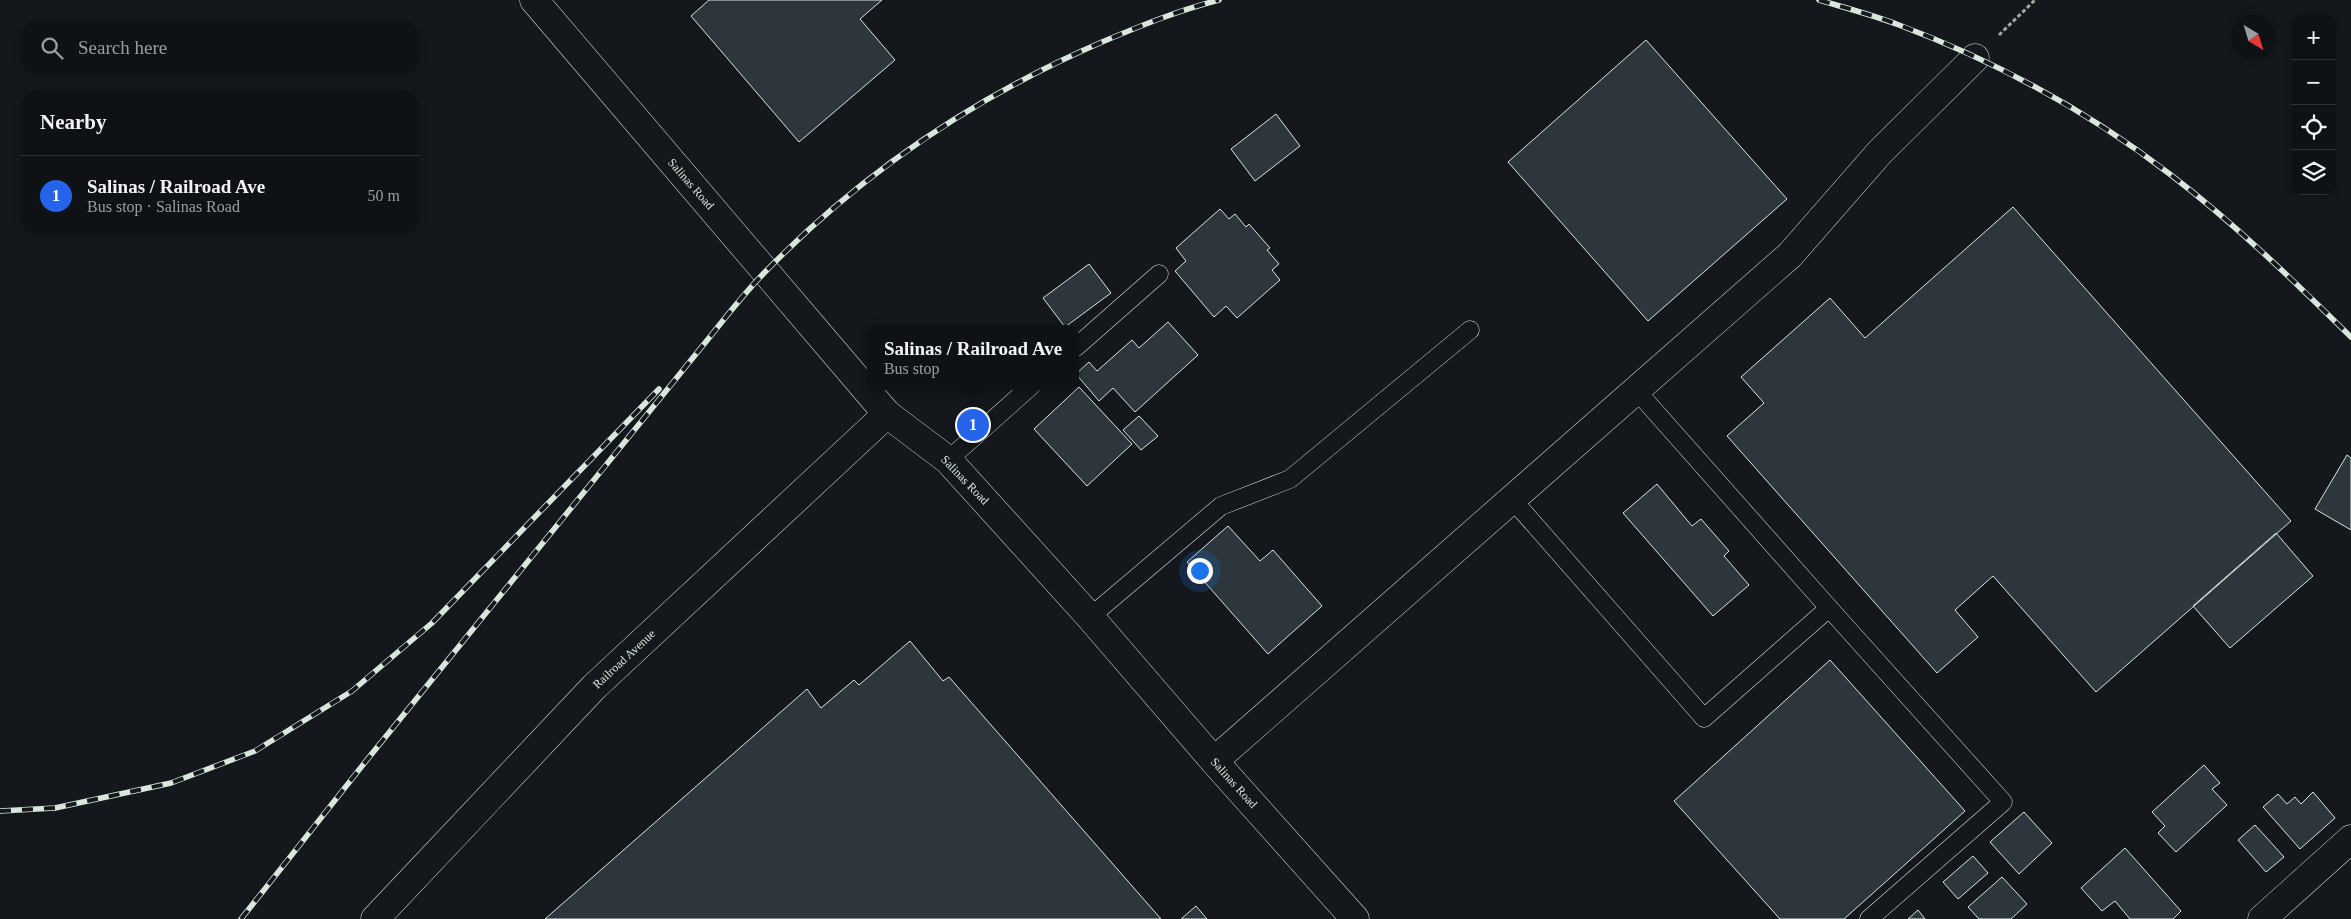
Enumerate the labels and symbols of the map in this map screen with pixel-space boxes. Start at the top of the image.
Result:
north arrow [2231,15,2276,60]
street label: Salinas Road [665,156,717,212]
pin: 1 [957,406,989,444]
street label: Salinas Road [938,452,992,508]
your location [1187,558,1213,584]
street label: Railroad Avenue [590,627,658,691]
street label: Salinas Road [1208,755,1260,811]

